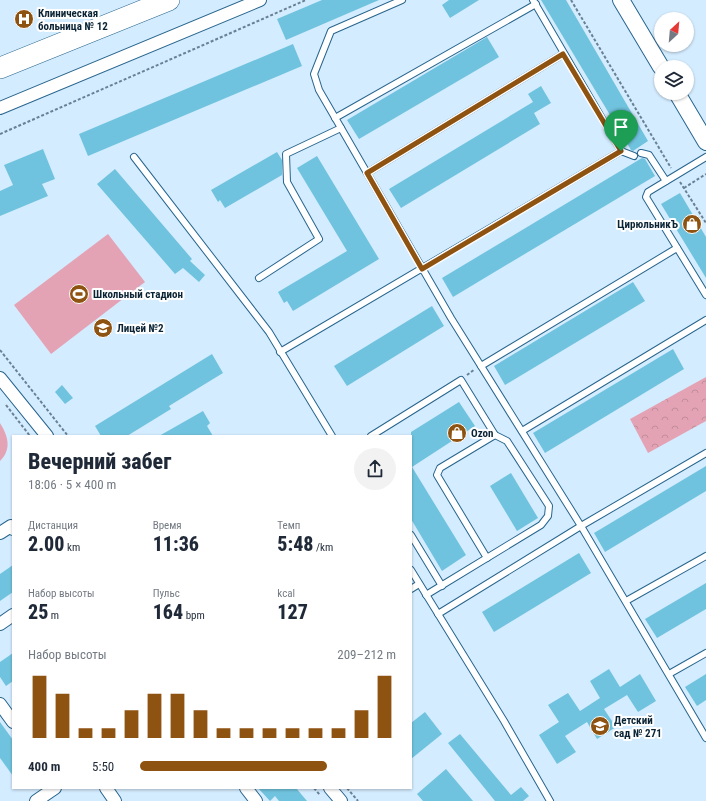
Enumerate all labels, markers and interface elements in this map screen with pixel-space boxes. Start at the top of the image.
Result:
place label: Клиническая больница № 12 [38,7,108,33]
hospital icon: Клиническая больница № 12 [13,8,35,30]
north arrow [654,12,694,52]
map controls [654,12,694,100]
button: layers [654,60,694,100]
pin [604,110,638,151]
icon: arrive [610,116,632,138]
shop icon: ЦирюльникЪ [681,213,703,235]
place label: ЦирюльникЪ [617,218,679,231]
sports icon: Школьный стадион [68,283,90,305]
place label: Школьный стадион [93,288,183,301]
school or university icon: Лицей №2 [92,317,114,339]
place label: Лицей №2 [117,322,164,335]
shop icon: Ozon [446,422,468,444]
place label: Ozon [471,427,493,440]
button: share [354,448,396,490]
text: Вечерний забег [28,449,171,474]
text: 18:06 · 5 × 400 m [28,477,116,492]
text: Дистанция [28,519,78,532]
text: Время [153,519,182,532]
text: Темп [277,519,300,532]
text: 2.00 [28,532,64,556]
text: 11:36 [153,532,199,556]
text: 5:48 [277,532,313,556]
text: km [64,541,80,554]
text: /km [313,541,333,554]
text: Набор высоты [28,587,95,600]
text: Пульс [153,587,180,600]
text: kcal [277,587,295,600]
text: 25 [28,600,48,624]
text: 164 [153,600,183,624]
text: 127 [277,600,308,624]
text: m [48,609,59,622]
text: bpm [183,609,205,622]
text: Набор высоты [28,647,107,662]
text: 209–212 m [337,647,396,662]
place label: Детский сад № 271 [614,714,662,740]
school or university icon: Детский сад № 271 [589,715,611,737]
text: 400 m [28,759,60,774]
text: 5:50 [92,759,114,774]

